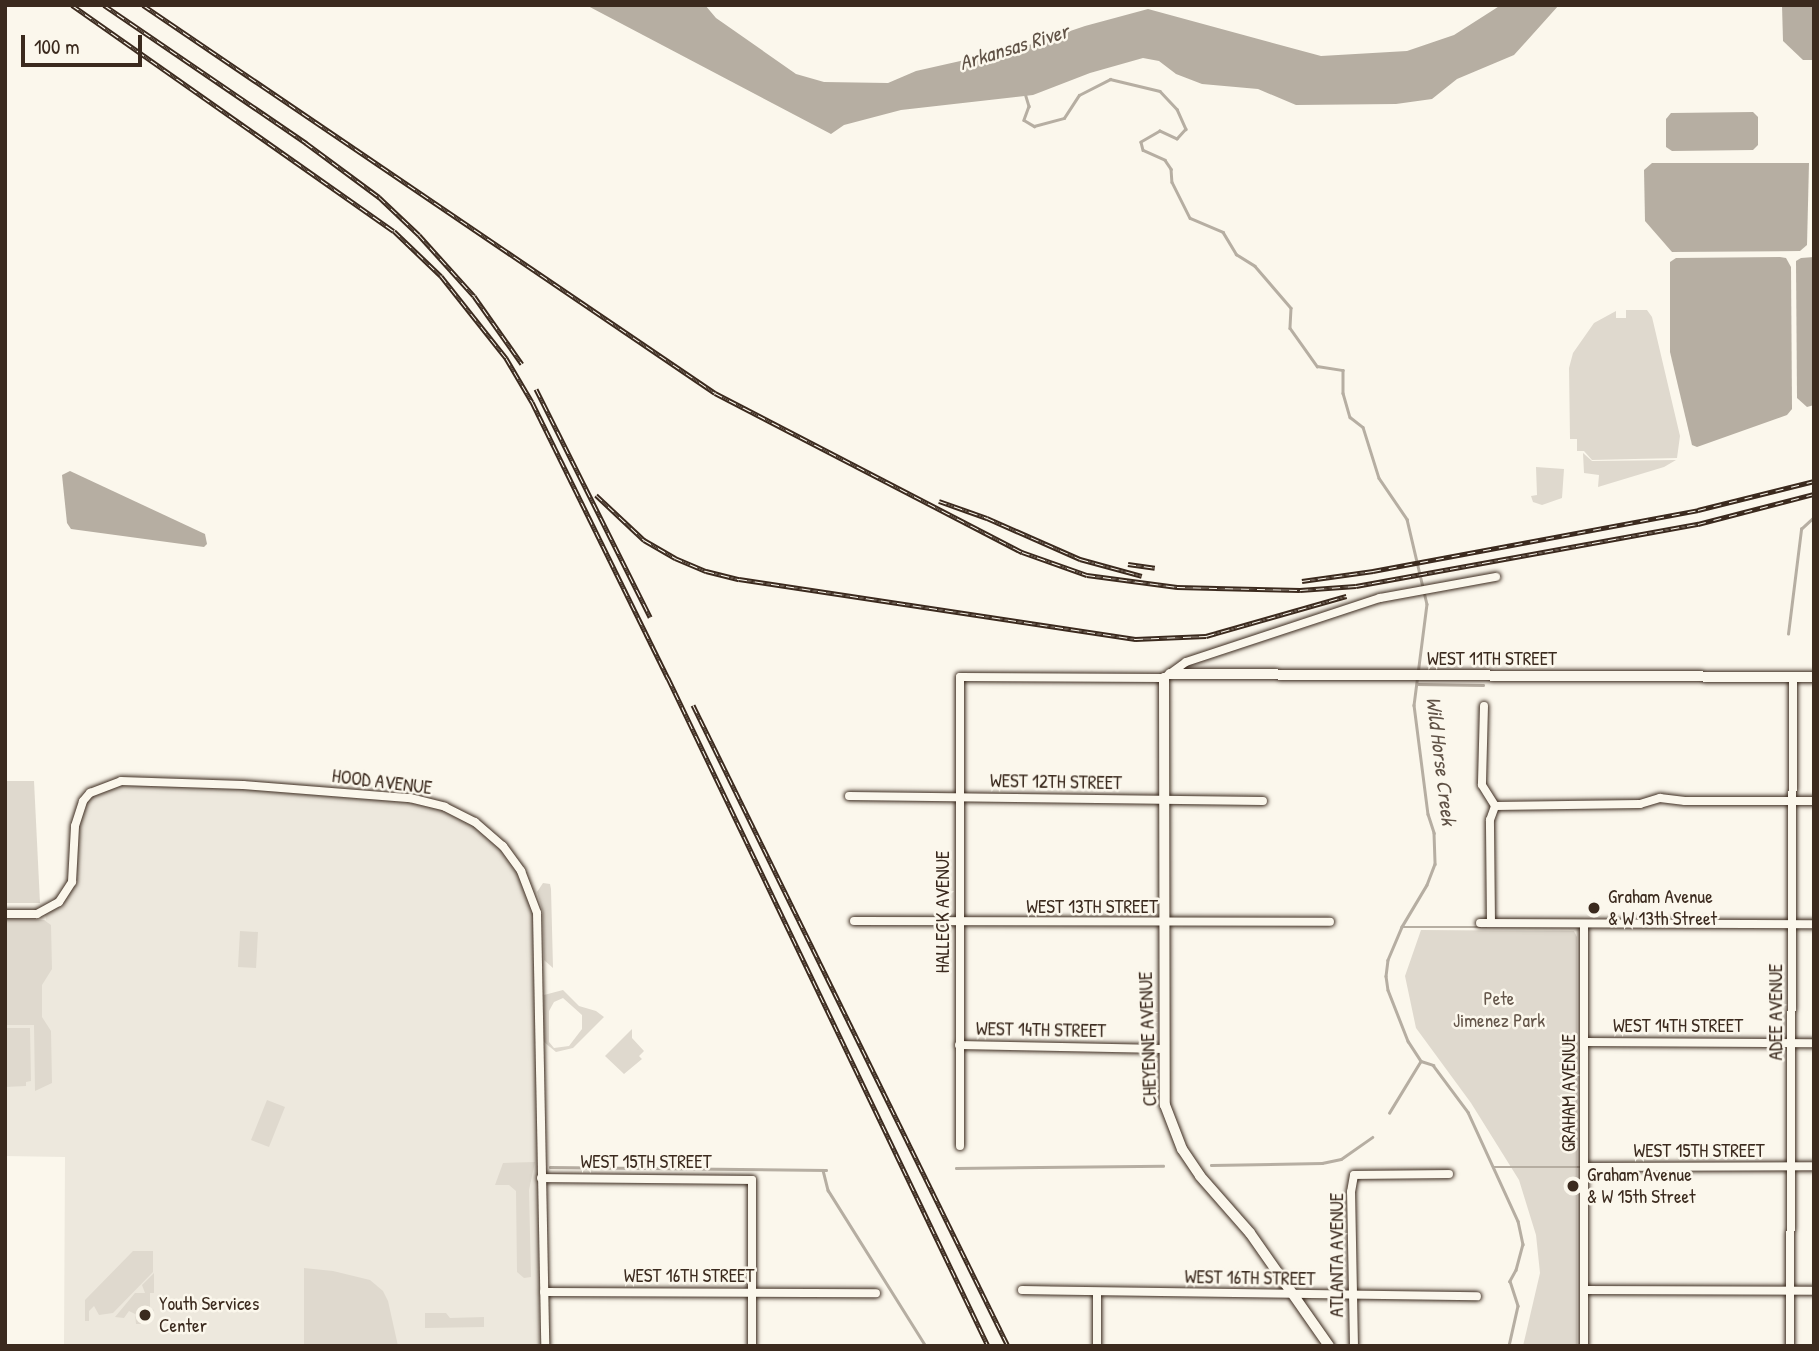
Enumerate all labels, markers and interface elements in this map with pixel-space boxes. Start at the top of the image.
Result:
water label: Arkansas River [956,18,1072,76]
scale bar [24,21,145,65]
text: 100 m [34,32,80,61]
street label: WEST 11TH STREET [1427,648,1557,670]
water label: Wild Horse Creek [1421,695,1461,827]
street label: HOOD AVENUE [331,765,433,799]
street label: WEST 12TH STREET [990,769,1122,795]
street label: HALLECK AVENUE [932,851,954,973]
place label: Graham Avenue & W 13th Street [1608,886,1717,930]
street label: WEST 13TH STREET [1026,896,1158,918]
marker: Graham Avenue & W 13th Street [1586,900,1602,916]
street label: ADEE AVENUE [1765,964,1787,1060]
street label: CHEYENNE AVENUE [1134,971,1162,1107]
park label: Pete Jimenez Park [1453,988,1545,1032]
street label: WEST 14TH STREET [1613,1015,1743,1037]
street label: WEST 14TH STREET [976,1017,1106,1043]
street label: GRAHAM AVENUE [1558,1034,1580,1152]
street label: WEST 15TH STREET [1633,1140,1765,1162]
street label: WEST 15TH STREET [580,1151,712,1173]
place label: Graham Avenue & W 15th Street [1587,1164,1696,1208]
marker: Graham Avenue & W 15th Street [1565,1178,1581,1194]
street label: ATLANTA AVENUE [1326,1193,1348,1317]
street label: WEST 16TH STREET [624,1265,754,1287]
street label: WEST 16TH STREET [1184,1265,1316,1291]
place label: Youth Services Center [159,1293,259,1337]
marker: Youth Services Center [137,1307,153,1323]

